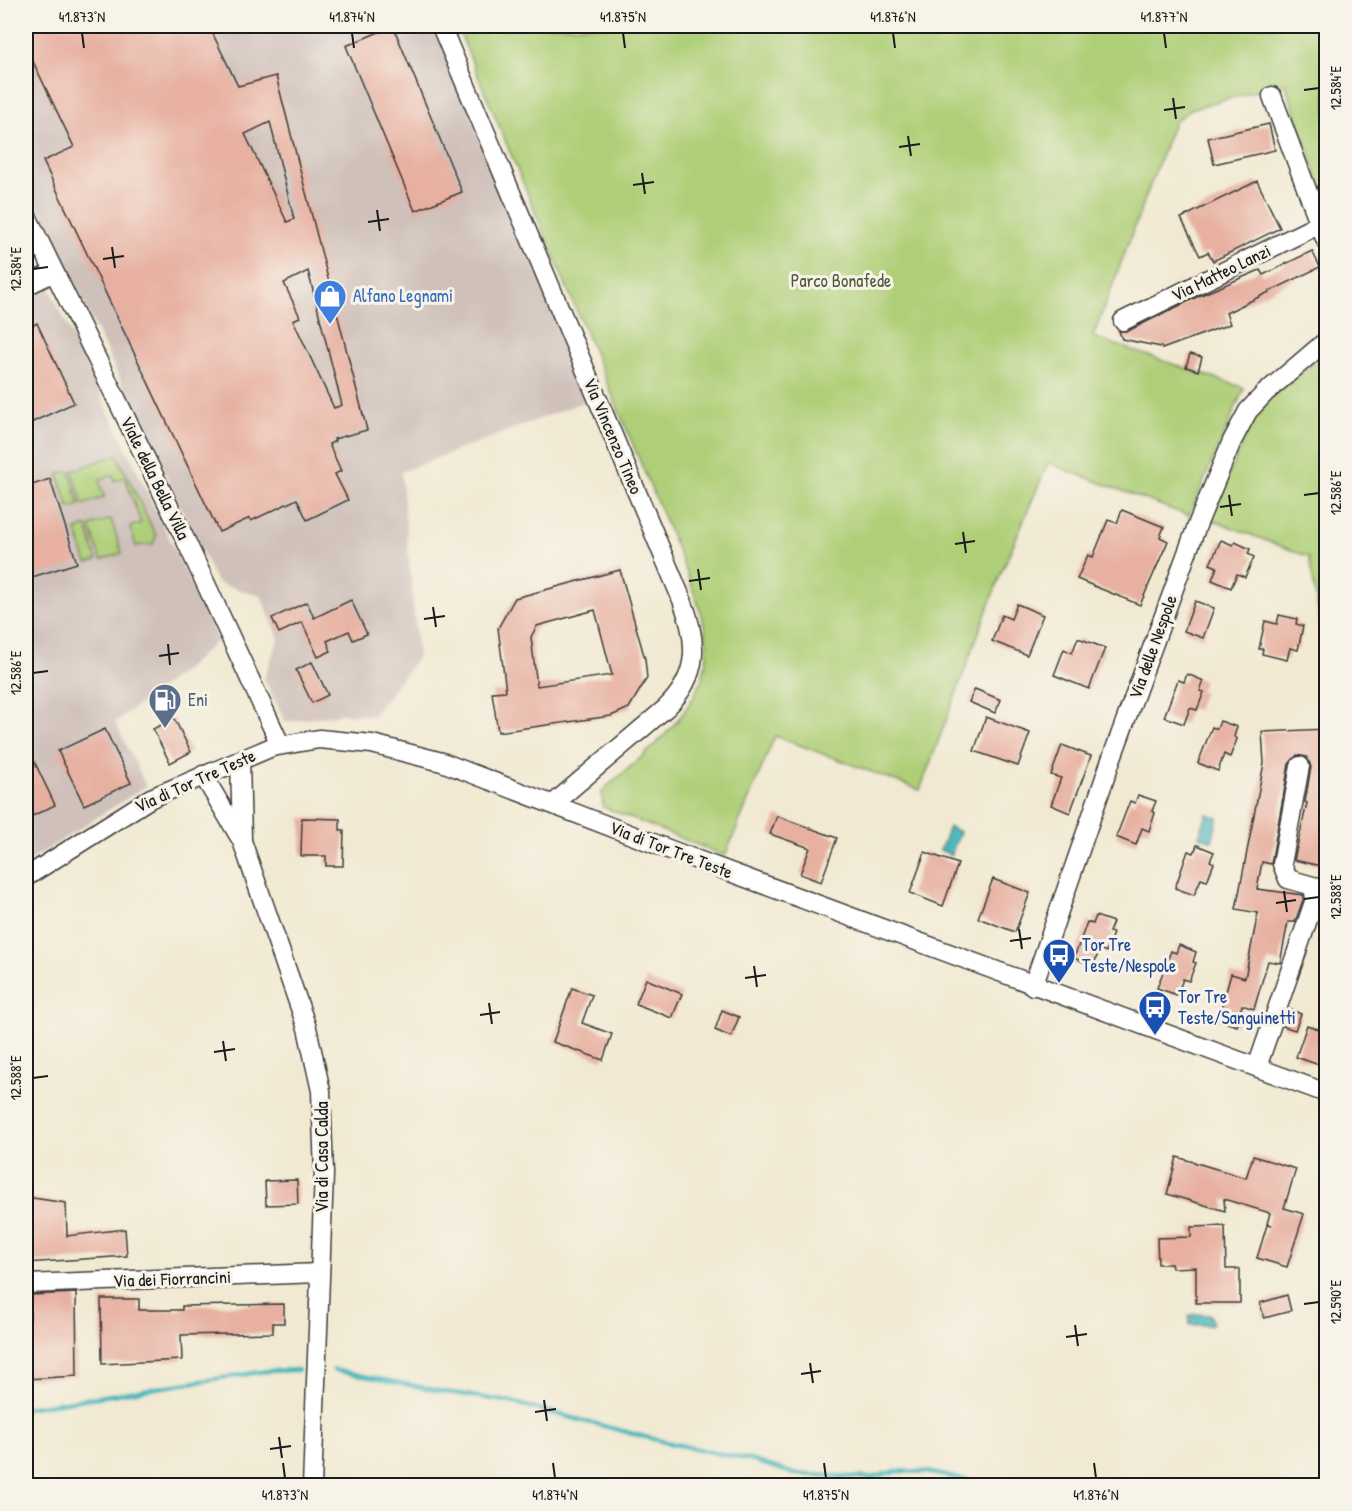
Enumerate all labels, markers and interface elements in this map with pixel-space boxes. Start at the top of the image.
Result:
text: 41.873°N [59,6,105,27]
text: 41.874°N [329,6,375,27]
text: 41.875°N [600,6,646,27]
text: 41.876°N [870,6,916,27]
text: 41.877°N [1140,6,1188,27]
text: 12.584°E [1325,66,1346,110]
street label: Via Matteo Lanzi [1167,238,1275,307]
text: 12.584°E [5,247,26,291]
park label: Parco Bonafede [791,268,891,293]
shop icon: Alfano Legnami [312,278,348,325]
place label: Alfano Legnami [353,283,453,308]
street label: Via Vincenzo Tineo [578,374,649,498]
street label: Viale della Bella Villa [115,412,196,544]
text: 12.586°E [1325,470,1346,515]
street label: Via delle Nespole [1122,591,1183,702]
text: 12.586°E [5,650,26,695]
fuel station icon: Eni [147,682,183,729]
place label: Eni [188,687,208,712]
street label: Via di Tor Tre Teste [130,743,259,818]
street label: Via di Tor Tre Teste [606,815,736,884]
text: 12.588°E [1325,874,1346,920]
place label: Tor Tre Teste/Nespole [1082,932,1176,978]
bus stop icon: Tor Tre Teste/Nespole [1041,937,1077,984]
place label: Tor Tre Teste/Sanguinetti [1178,984,1296,1030]
bus stop icon: Tor Tre Teste/Sanguinetti [1137,989,1173,1036]
text: 12.588°E [5,1055,26,1101]
street label: Via di Casa Calda [309,1101,334,1213]
street label: Via dei Fiorrancini [113,1264,231,1293]
text: 12.590°E [1325,1279,1346,1324]
text: 41.873°N [262,1484,308,1505]
text: 41.874°N [532,1484,578,1505]
text: 41.875°N [803,1484,849,1505]
text: 41.876°N [1073,1484,1119,1505]

